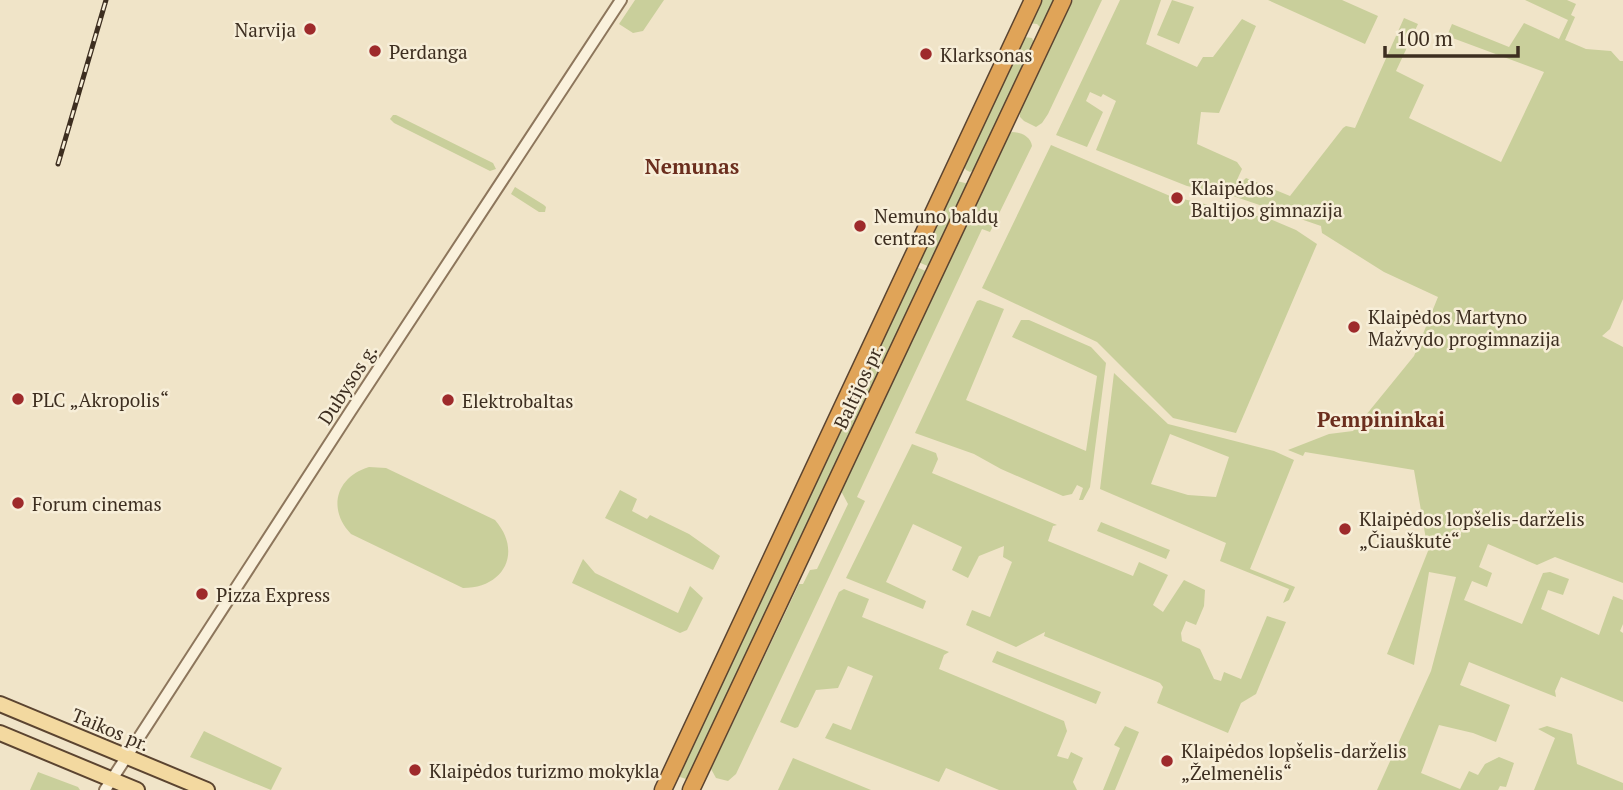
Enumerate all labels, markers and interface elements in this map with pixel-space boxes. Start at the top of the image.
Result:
scale bar [1385,14,1518,58]
place label: Narvija [234,17,296,42]
marker: Narvija [302,21,318,37]
text: 100 m [1396,24,1453,52]
place label: Perdanga [389,39,468,64]
place label: Klarksonas [940,42,1033,67]
marker: Perdanga [367,43,383,59]
marker: Klarksonas [918,46,934,62]
district label: Nemunas [645,152,739,180]
place label: Klaipėdos Baltijos gimnazija [1191,175,1343,222]
marker: Klaipėdos Baltijos gimnazija [1169,190,1185,206]
place label: Nemuno baldų centras [874,203,998,250]
marker: Nemuno baldų centras [852,218,868,234]
place label: Klaipėdos Martyno Mažvydo progimnazija [1368,304,1561,351]
marker: Klaipėdos Martyno Mažvydo progimnazija [1346,319,1362,335]
street label: Dubysos g. [312,339,382,429]
street label: Baltijos pr. [827,339,889,433]
place label: PLC „Akropolis“ [32,387,169,412]
place label: Elektrobaltas [462,388,574,413]
marker: PLC „Akropolis“ [10,391,26,407]
marker: Elektrobaltas [440,392,456,408]
district label: Pempininkai [1317,405,1445,433]
place label: Forum cinemas [32,491,162,516]
marker: Forum cinemas [10,495,26,511]
place label: Klaipėdos lopšelis-darželis „Čiauškutė“ [1359,506,1585,553]
marker: Klaipėdos lopšelis-darželis „Čiauškutė“ [1337,521,1353,537]
place label: Pizza Express [216,582,330,607]
marker: Pizza Express [194,586,210,602]
street label: Taikos pr. [68,701,154,757]
place label: Klaipėdos lopšelis-darželis „Želmenėlis“ [1181,738,1407,785]
marker: Klaipėdos lopšelis-darželis „Želmenėlis“ [1159,753,1175,769]
place label: Klaipėdos turizmo mokykla [429,758,660,783]
marker: Klaipėdos turizmo mokykla [407,762,423,778]

